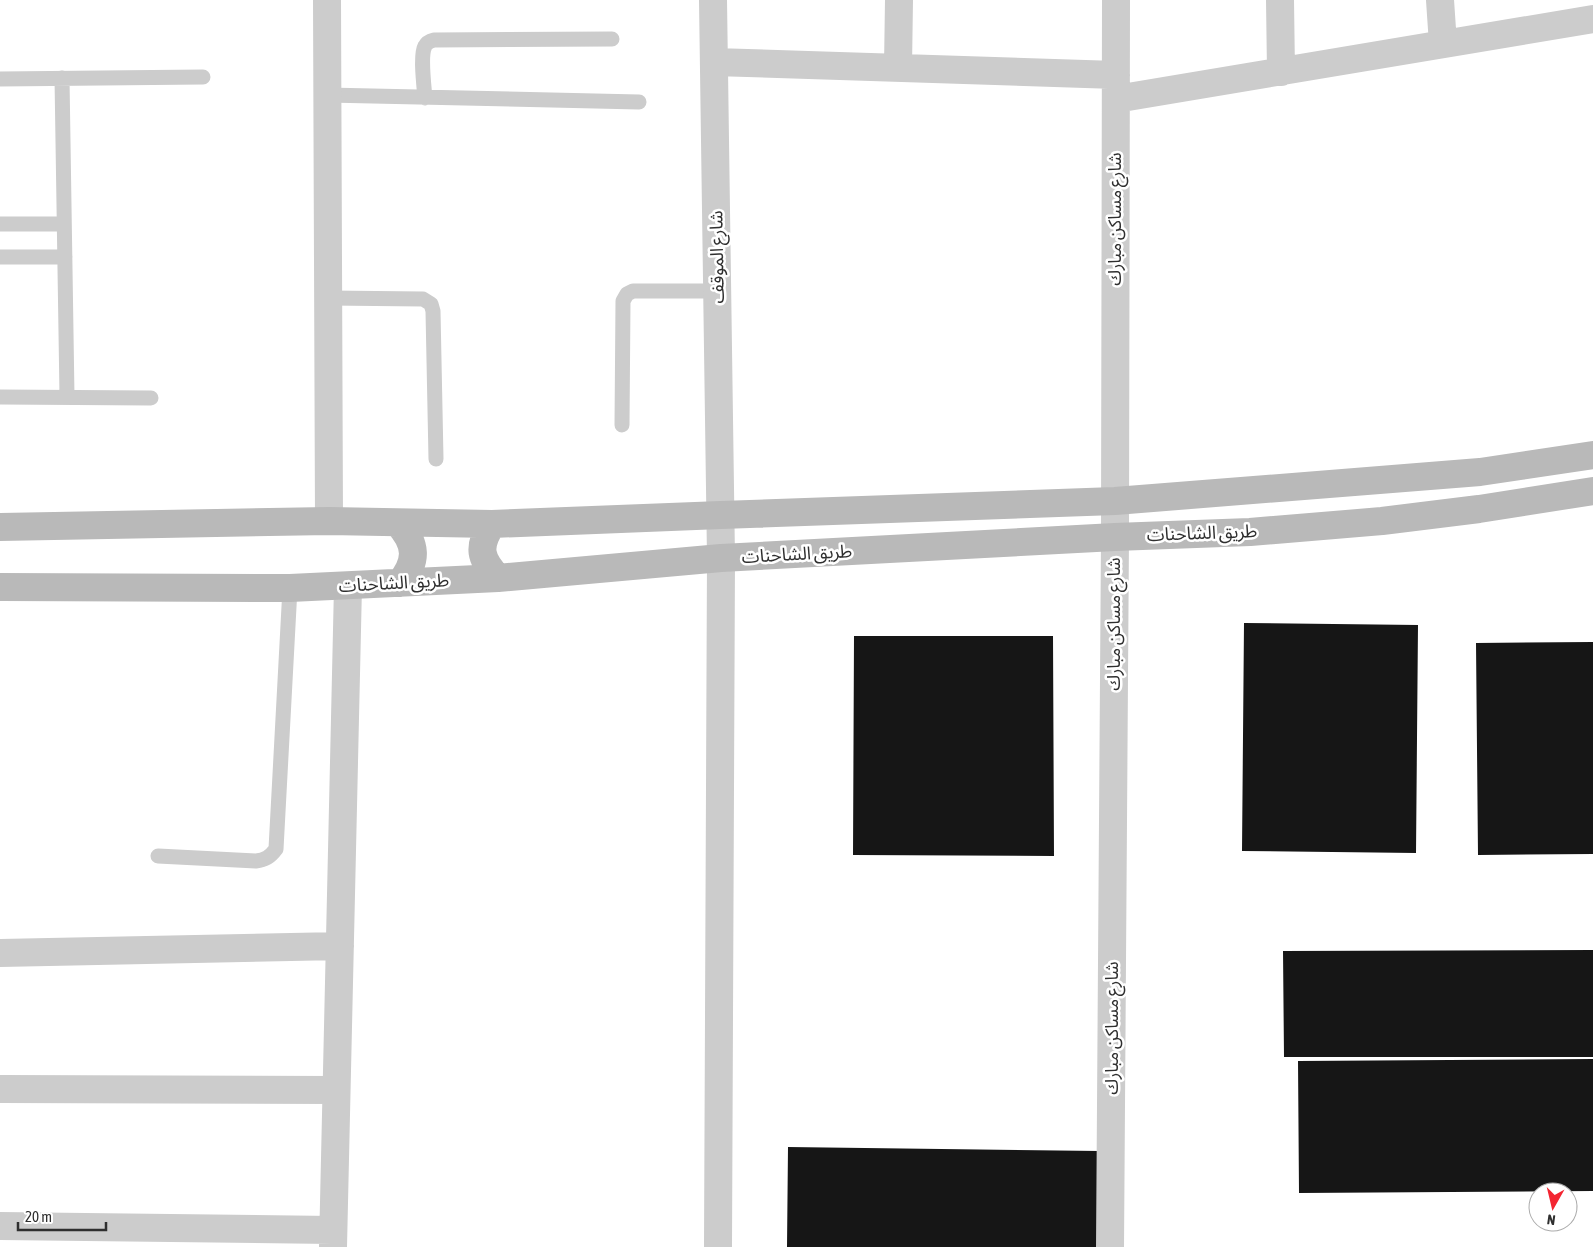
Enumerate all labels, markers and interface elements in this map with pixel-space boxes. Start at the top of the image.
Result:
street label: شارع مساكن مبارك [1104,152,1129,286]
street label: شارع الموقف [705,210,732,304]
street label: طريق الشاحنات [1146,520,1258,546]
street label: طريق الشاحنات [741,540,853,568]
street label: شارع مساكن مبارك [1103,557,1128,691]
street label: طريق الشاحنات [338,569,450,597]
street label: شارع مساكن مبارك [1101,961,1126,1095]
north arrow [1528,1182,1578,1232]
scale bar [18,1200,105,1232]
text: 20 m [25,1208,52,1225]
text: N [1546,1211,1556,1228]

